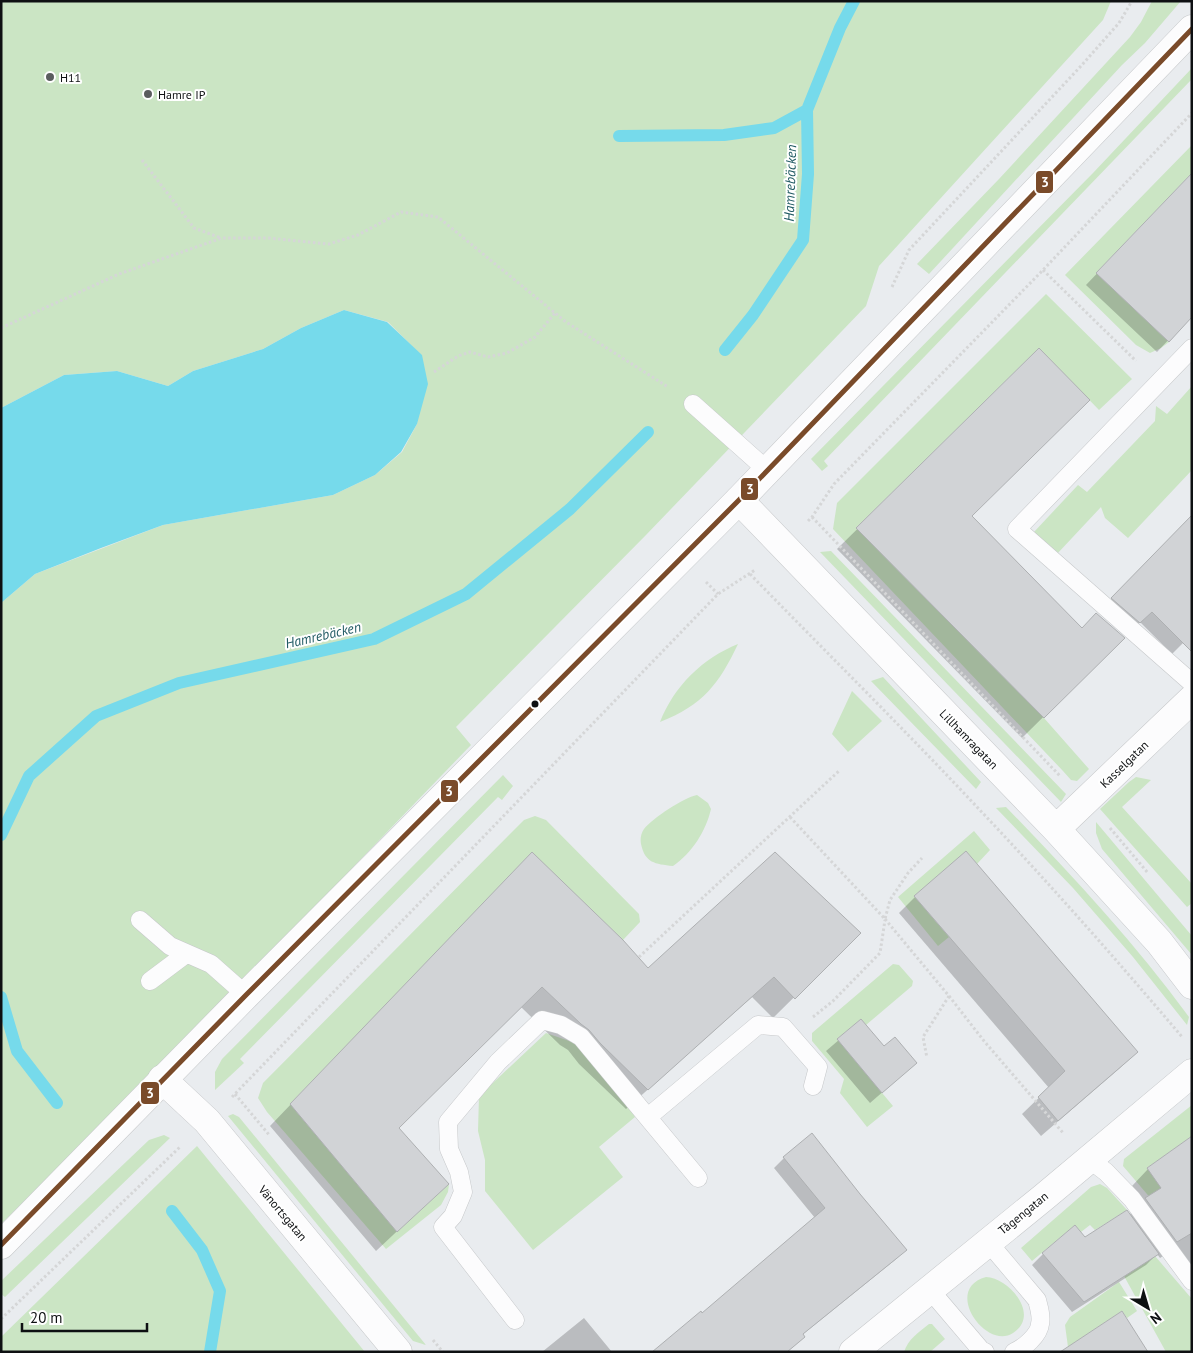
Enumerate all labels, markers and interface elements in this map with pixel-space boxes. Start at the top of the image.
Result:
place label: H11 [60,70,81,85]
marker: H11 [44,71,56,83]
place label: Hamre IP [158,87,206,102]
marker: Hamre IP [142,88,154,100]
water label: Hamrebäcken [780,144,800,222]
line badge: 3 [1035,170,1054,194]
text: 3 [1041,173,1049,191]
line badge: 3 [740,477,759,501]
text: 3 [746,480,754,498]
water label: Hamrebäcken [283,618,363,652]
unlabelled marker [530,699,540,709]
street label: Lillhamragatan [937,706,1001,772]
street label: Kasselgatan [1097,737,1151,791]
line badge: 3 [440,779,459,803]
text: 3 [445,782,453,800]
line badge: 3 [140,1081,160,1105]
text: 3 [146,1084,154,1102]
street label: Vänortsgatan [255,1181,311,1244]
street label: Tågengatan [995,1188,1051,1238]
north arrow [1123,1283,1173,1333]
scale bar [22,1300,148,1332]
text: 20 m [30,1308,63,1327]
text: N [1147,1308,1165,1328]

